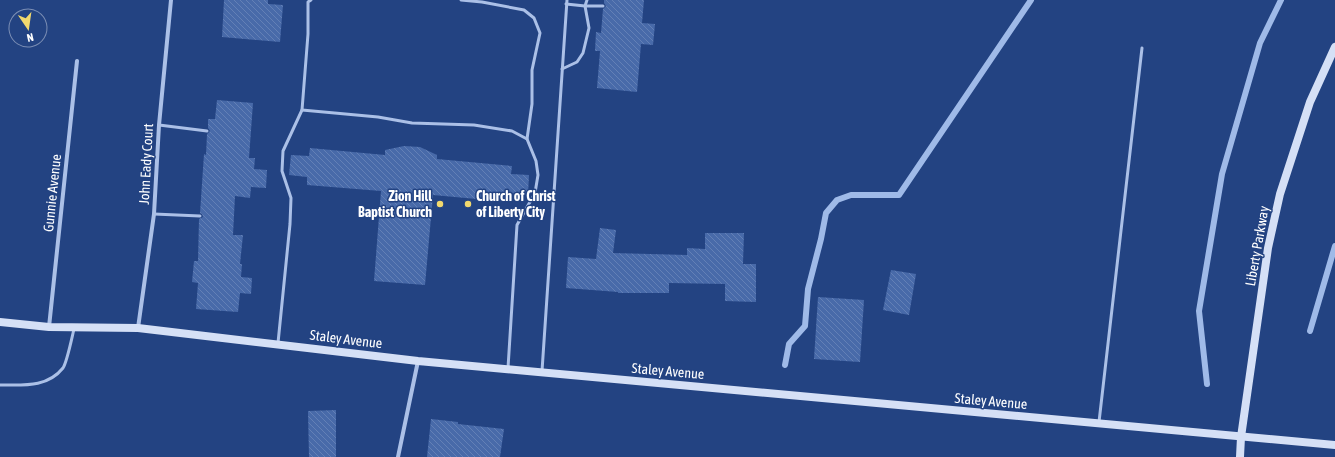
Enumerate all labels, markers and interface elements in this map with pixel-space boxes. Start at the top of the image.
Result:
north arrow [8,8,48,48]
text: N [26,31,35,44]
street label: John Eady Court [136,123,156,205]
street label: Gunnie Avenue [40,153,64,233]
place label: Zion Hill Baptist Church [358,188,432,220]
place label: Church of Christ of Liberty City [476,188,556,220]
marker: Zion Hill Baptist Church [435,199,445,209]
marker: Church of Christ of Liberty City [463,199,473,209]
street label: Liberty Parkway [1242,204,1272,287]
street label: Staley Avenue [309,327,383,351]
street label: Staley Avenue [631,360,705,382]
street label: Staley Avenue [954,390,1028,412]

